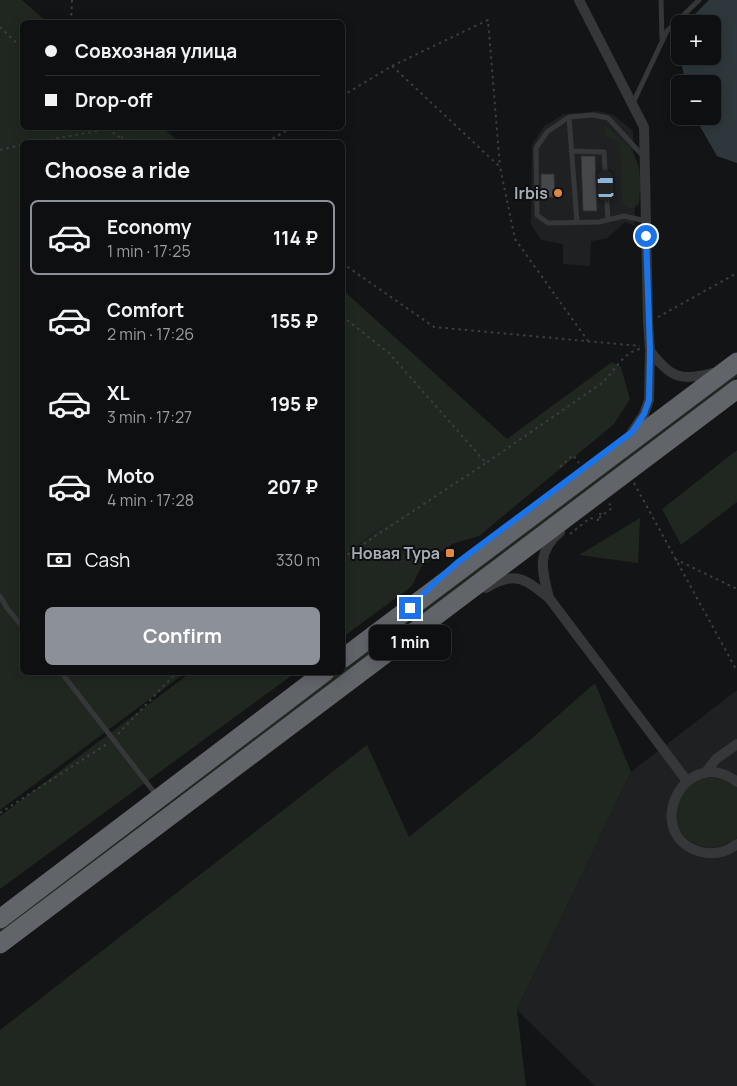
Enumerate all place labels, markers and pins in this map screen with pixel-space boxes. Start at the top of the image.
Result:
place label: Irbis [514,182,548,204]
marker: Irbis [552,187,564,199]
place label: Новая Тура [351,542,440,564]
marker: Новая Тура [444,547,456,559]

